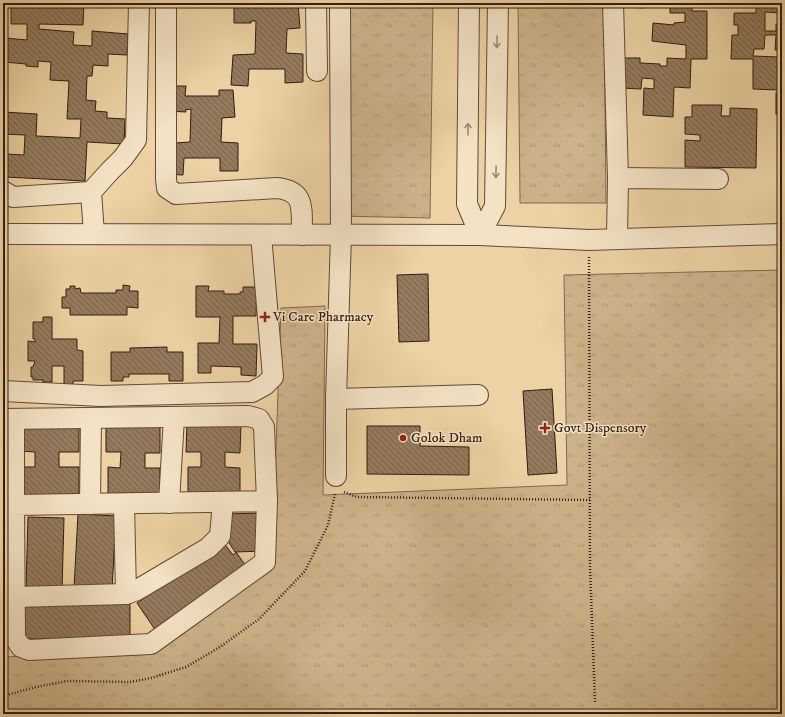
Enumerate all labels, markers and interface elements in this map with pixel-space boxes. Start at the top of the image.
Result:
one-way arrow [493,35,501,48]
one-way arrow [464,123,472,136]
one-way arrow [492,165,499,178]
place label: Vi Care Pharmacy [272,308,374,326]
marker: Vi Care Pharmacy [260,312,270,322]
place label: Govt Dispensory [554,419,647,437]
marker: Govt Dispensory [539,422,551,434]
place label: Golok Dham [411,429,483,447]
marker: Golok Dham [398,433,408,443]

